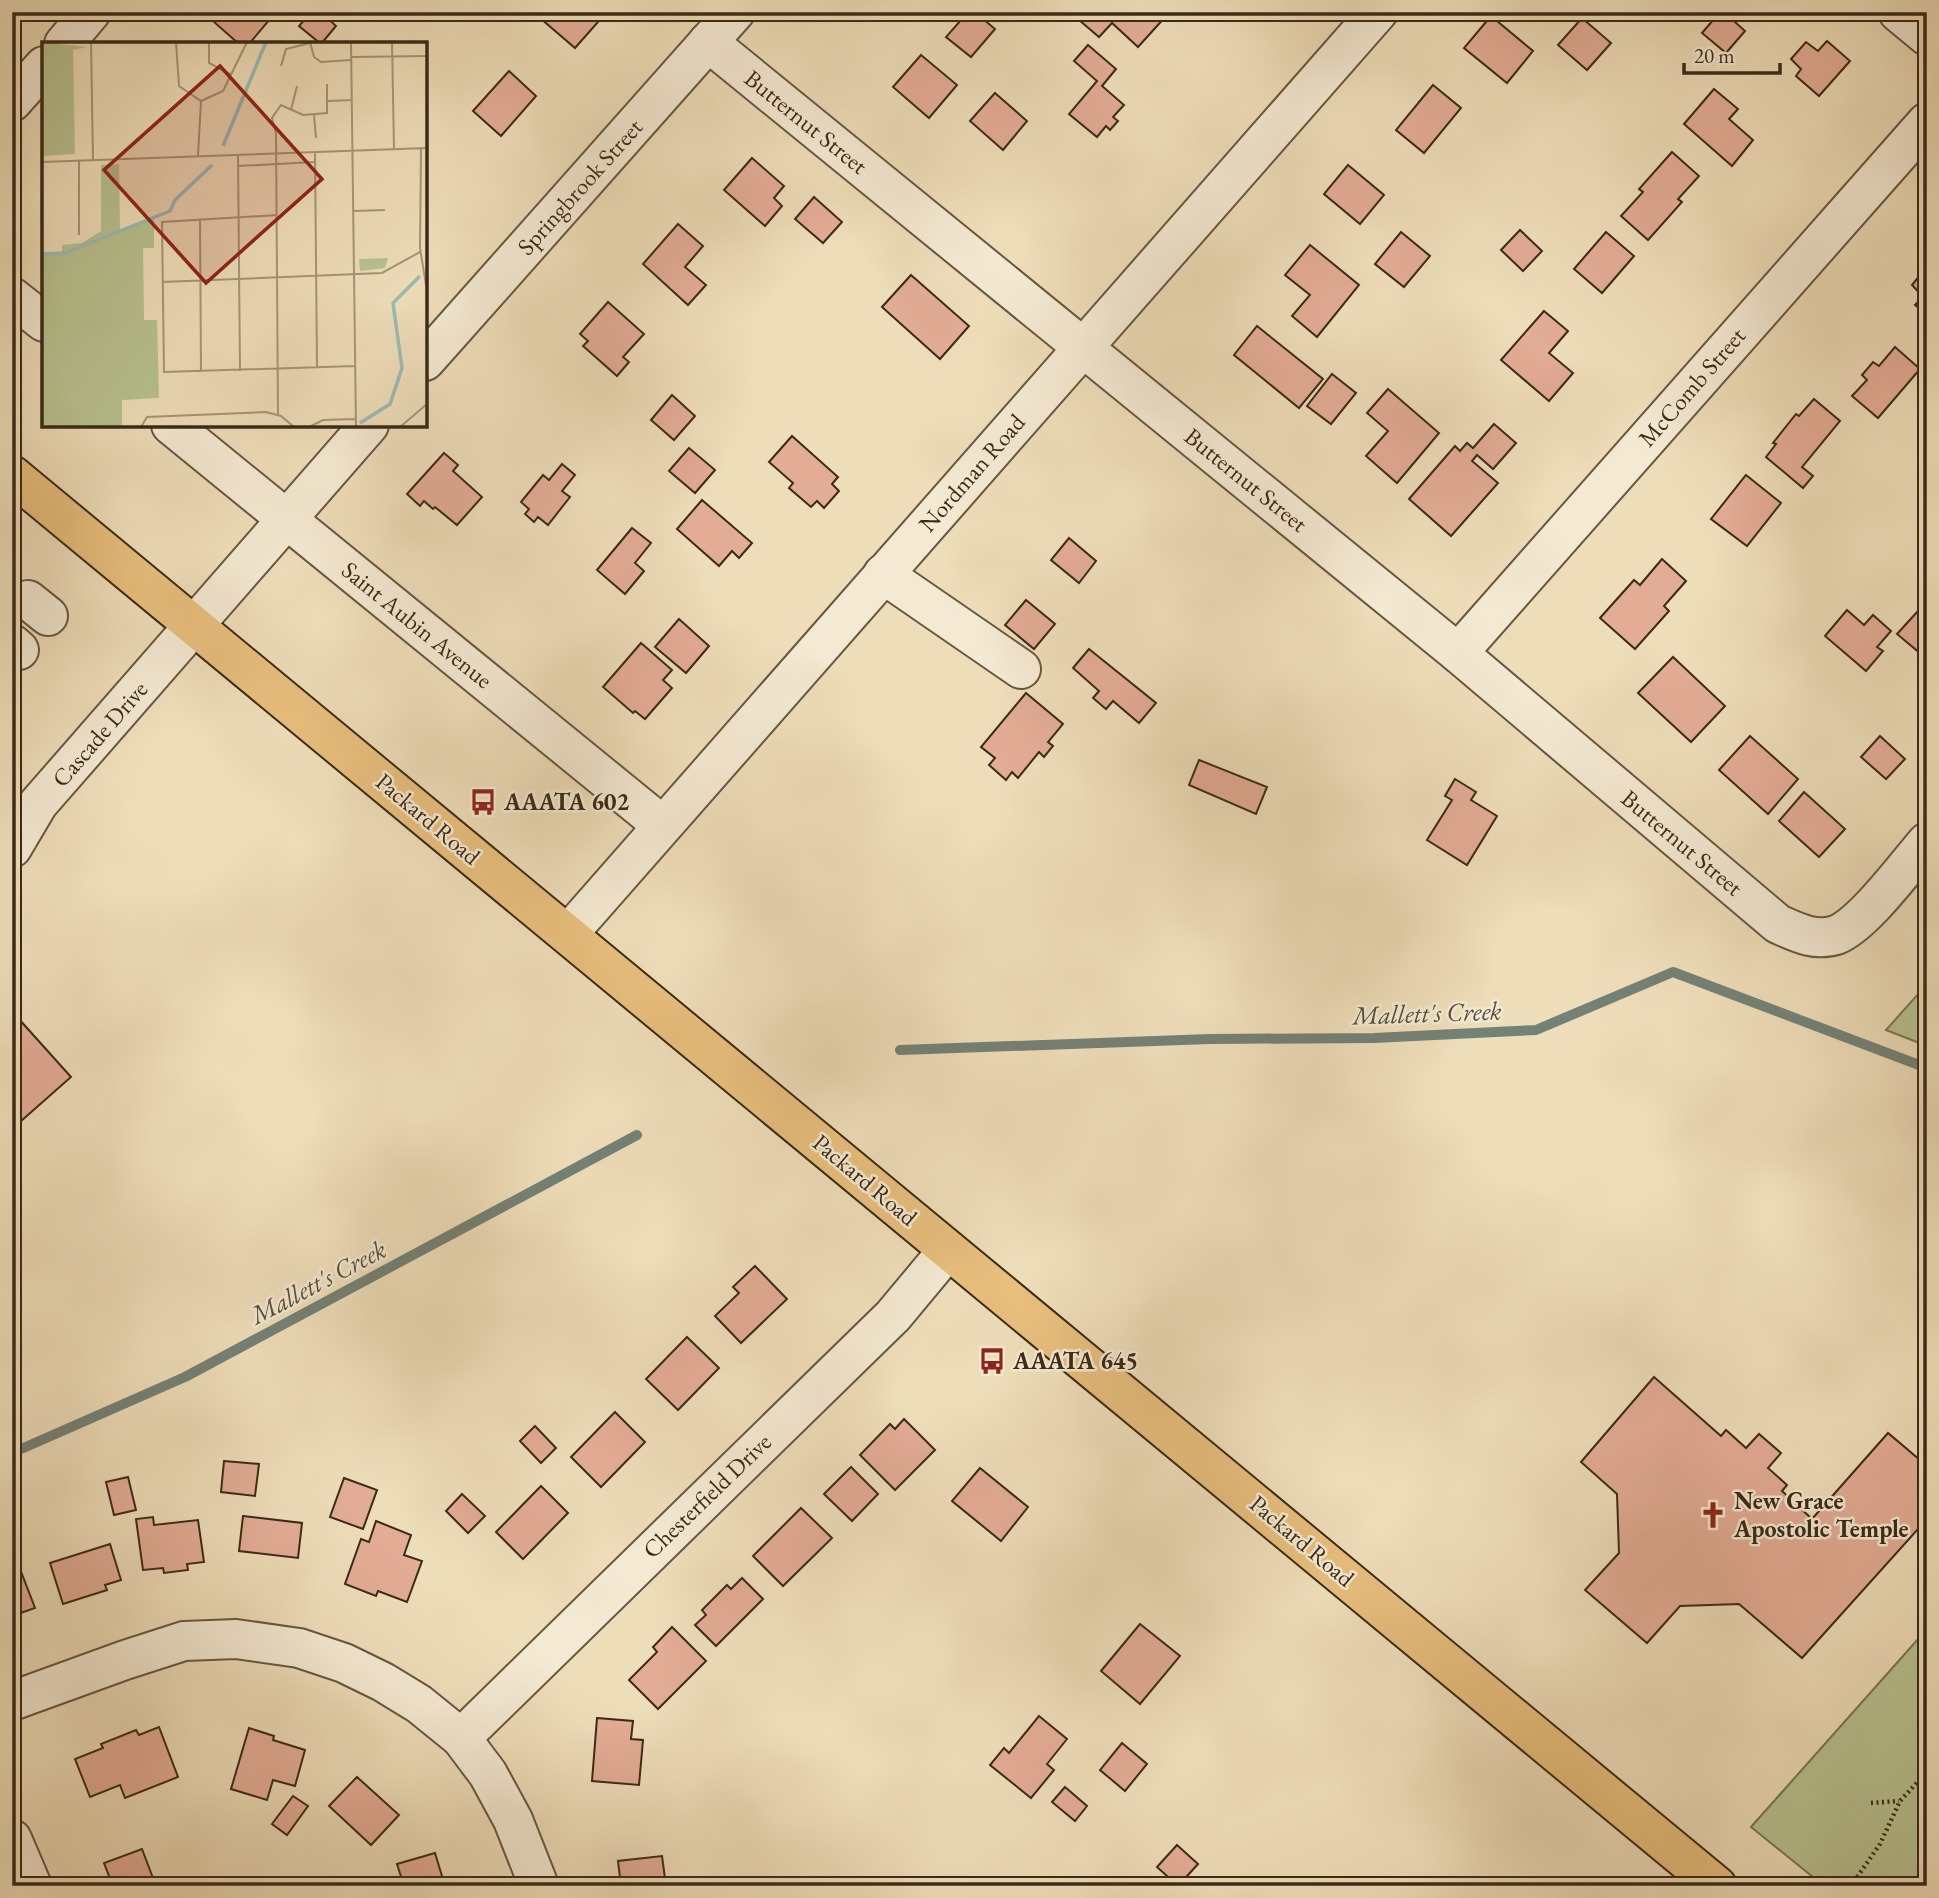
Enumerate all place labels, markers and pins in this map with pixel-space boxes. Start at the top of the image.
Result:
place label: AAATA 602 [503,786,630,817]
bus stop icon: AAATA 602 [468,787,498,817]
place label: AAATA 645 [1012,1345,1138,1376]
bus stop icon: AAATA 645 [977,1346,1007,1376]
place label: New Grace Apostolic Temple [1733,1485,1908,1544]
church icon: New Grace Apostolic Temple [1698,1500,1728,1530]

